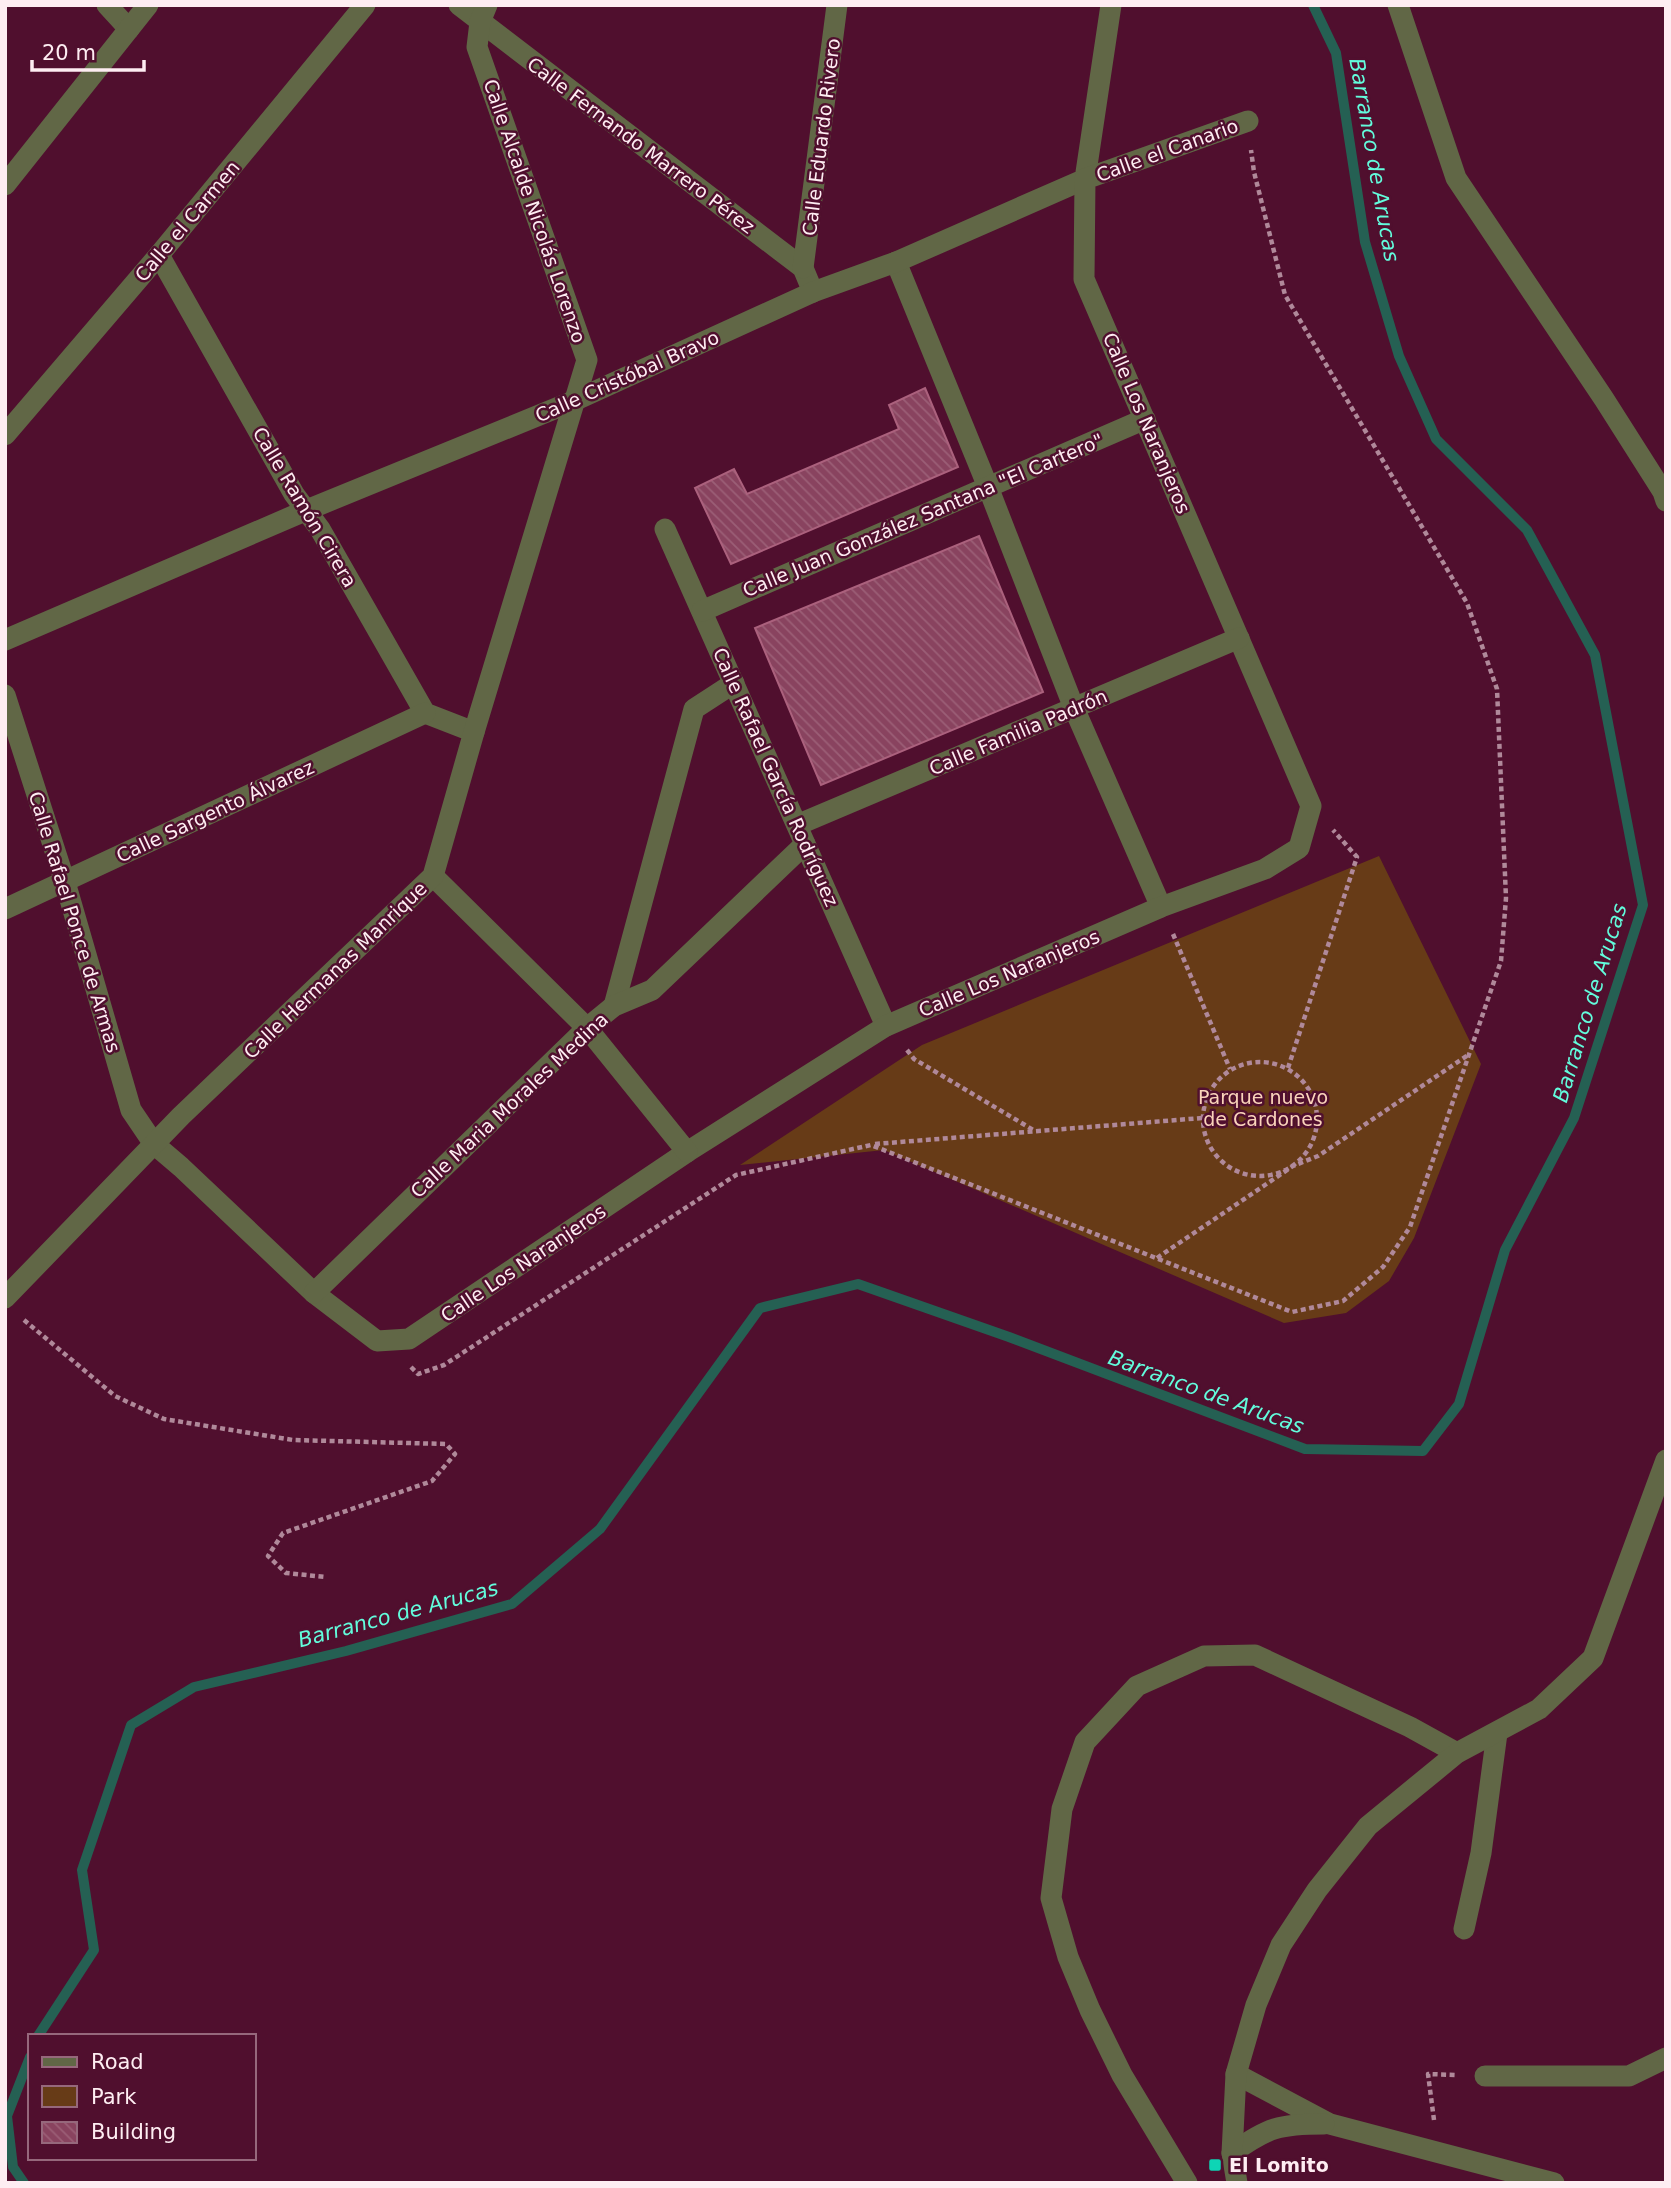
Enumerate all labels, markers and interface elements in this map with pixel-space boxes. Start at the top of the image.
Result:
scale bar [32,28,144,72]
street label: Calle Eduardo Rivero [798,37,844,237]
text: 20 m [42,41,96,65]
street label: Calle Fernando Marrero Pérez [523,52,759,238]
water label: Barranco de Arucas [1344,56,1404,264]
street label: Calle Alcalde Nicolás Lorenzo [479,76,591,346]
street label: Calle el Canario [1093,114,1241,186]
street label: Calle el Carmen [130,156,244,286]
street label: Calle Cristóbal Bravo [532,325,722,427]
street label: Calle Los Naranjeros [1099,329,1195,517]
street label: Calle Ramón Cirera [248,423,362,591]
street label: Calle Juan González Santana "El Cartero" [739,429,1107,601]
street label: Calle Rafael García Rodríguez [709,644,843,910]
street label: Calle Familia Padrón [926,684,1110,780]
street label: Calle Sargento Álvarez [113,755,317,867]
street label: Calle Rafael Ponce de Armas [25,789,125,1055]
street label: Calle Hermanas Manrique [239,877,431,1063]
water label: Barranco de Arucas [1548,901,1632,1105]
street label: Calle Los Naranjeros [915,925,1103,1021]
street label: Calle Maria Morales Medina [406,1008,612,1202]
park label: Parque nuevo de Cardones [1198,1086,1328,1130]
street label: Calle Los Naranjeros [436,1200,610,1326]
water label: Barranco de Arucas [1105,1345,1307,1439]
water label: Barranco de Arucas [295,1576,501,1652]
legend [28,2034,256,2160]
text: Road [91,2050,144,2074]
text: Park [91,2085,137,2109]
text: Building [91,2120,176,2144]
place label: El Lomito [1229,2154,1329,2176]
marker: El Lomito [1207,2157,1223,2173]

